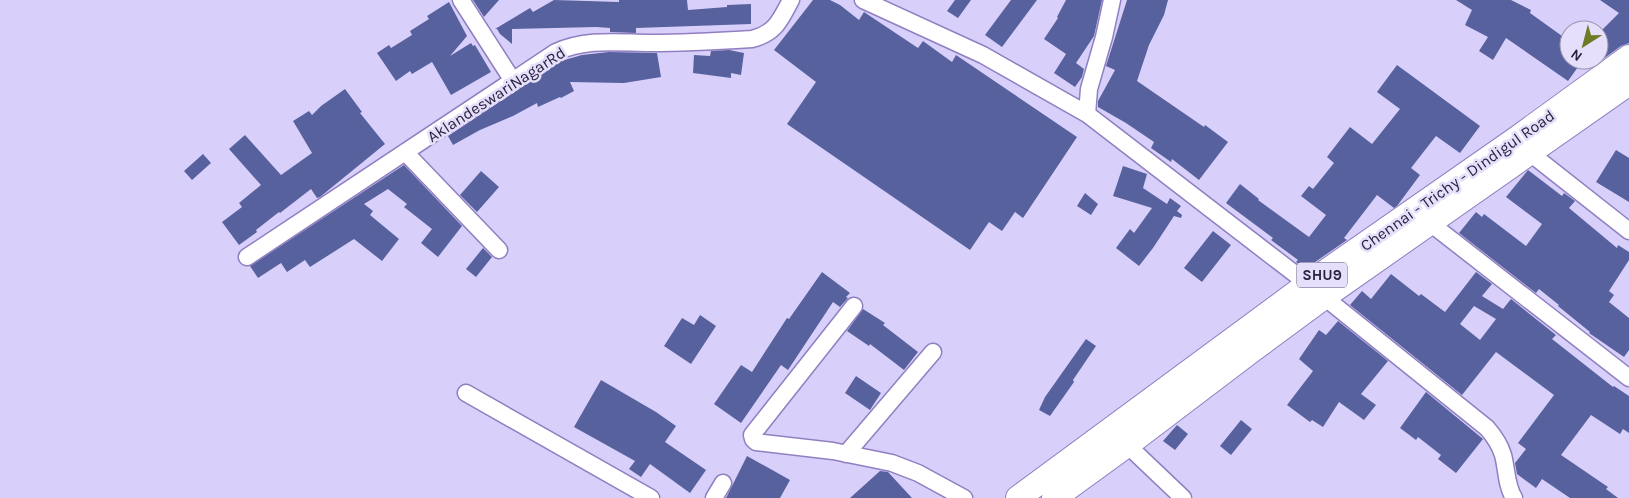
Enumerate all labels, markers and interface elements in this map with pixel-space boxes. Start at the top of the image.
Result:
north arrow [1559,20,1609,70]
street label: AklandeswariNagarRd [424,43,569,146]
text: N [1568,45,1586,65]
street label: Chennai - Trichy - Dindigul Road [1357,106,1558,255]
road number: SHU9 [1297,262,1347,288]

